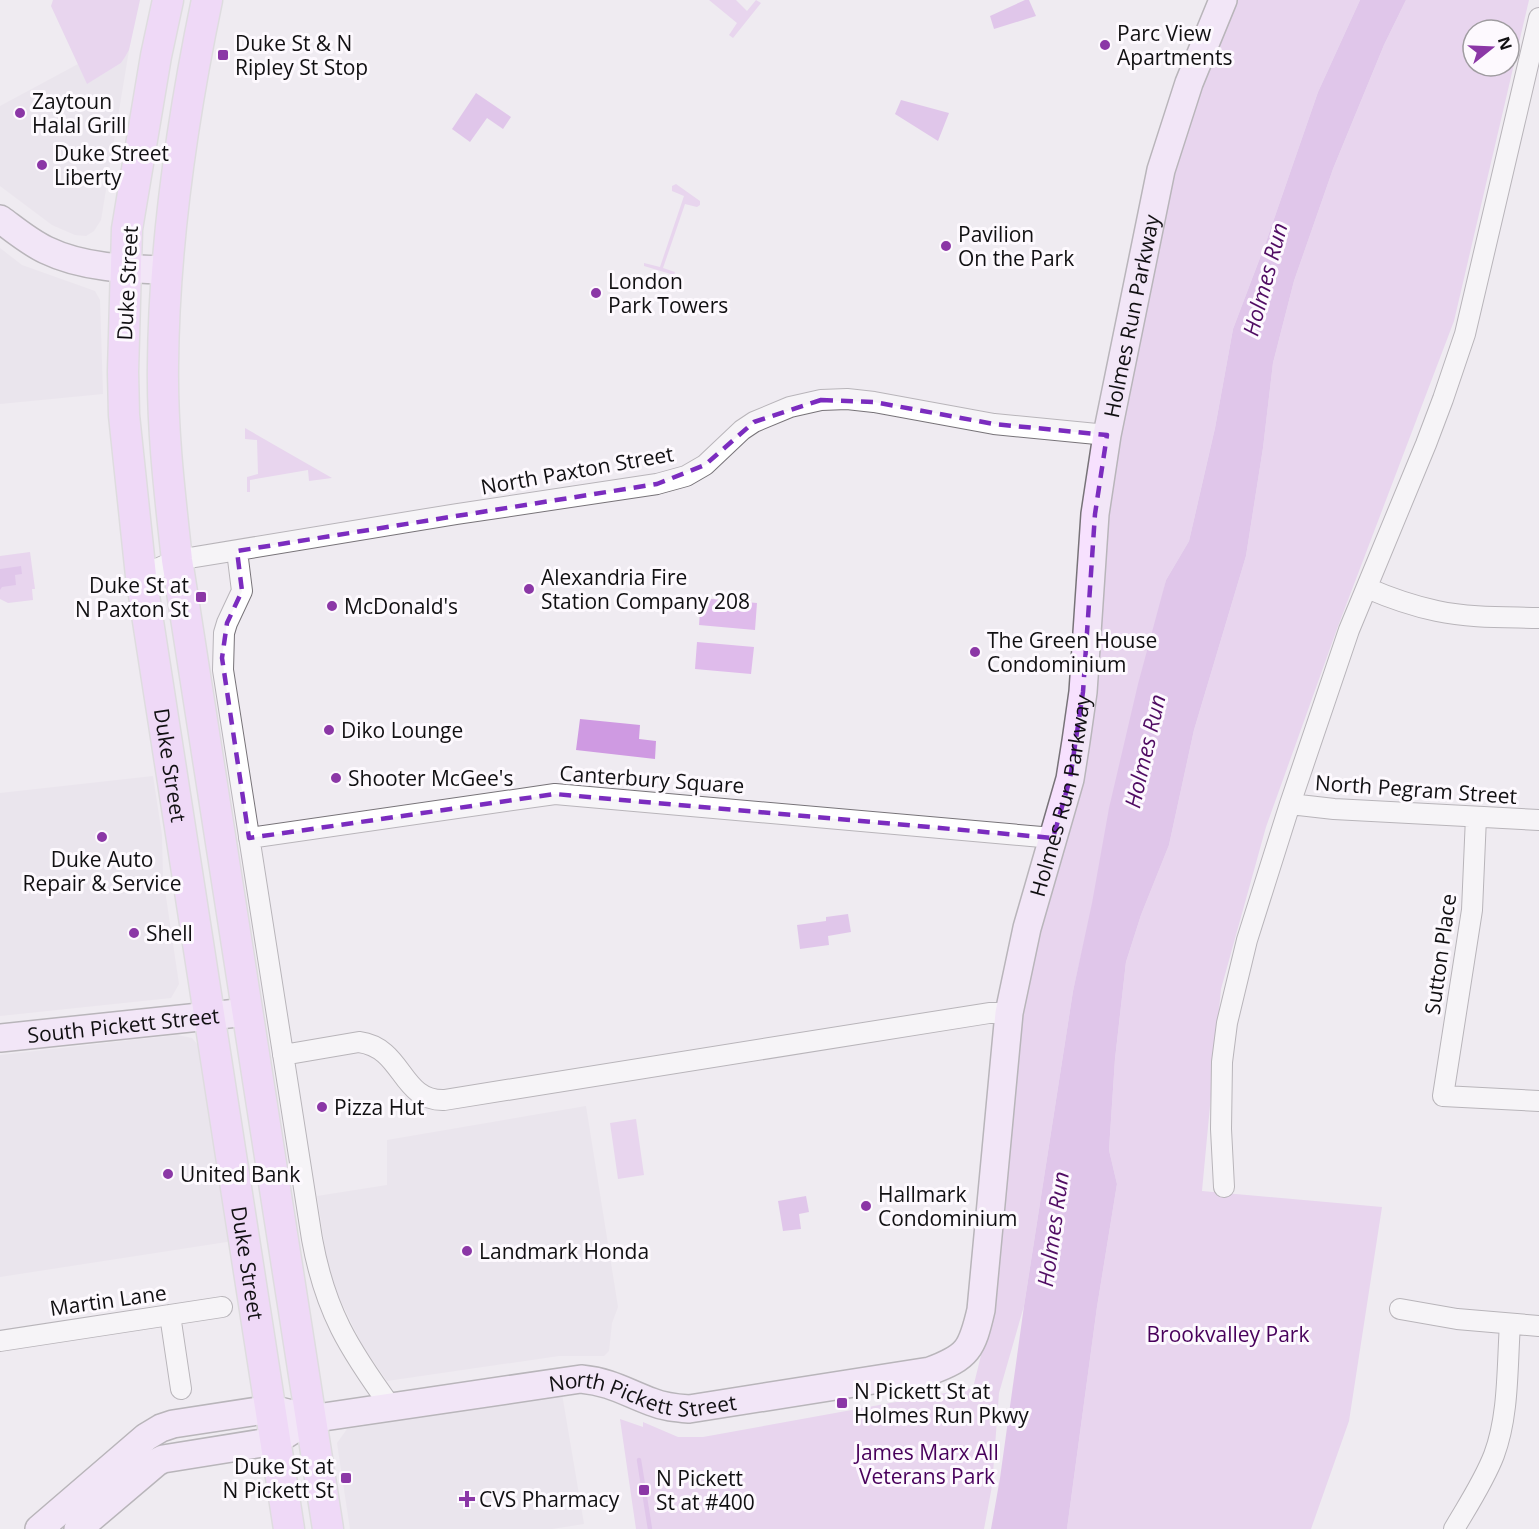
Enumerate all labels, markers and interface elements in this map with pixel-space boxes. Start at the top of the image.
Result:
north arrow [1461,18,1521,78]
place label: Parc View Apartments [1117,19,1232,71]
place label: Duke St & N Ripley St Stop [235,29,368,81]
text: N [1493,34,1518,53]
marker: Parc View Apartments [1098,38,1112,52]
marker: Duke St & N Ripley St Stop [216,48,230,62]
place label: Zaytoun Halal Grill [32,87,127,139]
marker: Zaytoun Halal Grill [13,106,27,120]
place label: Duke Street Liberty [54,139,169,191]
marker: Duke Street Liberty [35,158,49,172]
street label: Holmes Run Parkway [1097,212,1166,420]
water label: Holmes Run [1234,219,1294,339]
place label: Pavilion On the Park [958,220,1074,272]
street label: Duke Street [110,225,144,341]
marker: Pavilion On the Park [939,239,953,253]
place label: London Park Towers [608,267,728,319]
marker: London Park Towers [589,286,603,300]
street label: North Paxton Street [478,439,676,501]
place label: Alexandria Fire Station Company 208 [541,563,750,615]
place label: Duke St at N Paxton St [75,571,189,623]
marker: Alexandria Fire Station Company 208 [522,582,536,596]
marker: Duke St at N Paxton St [194,590,208,604]
place label: McDonald's [344,592,458,620]
marker: McDonald's [325,599,339,613]
place label: The Green House Condominium [987,626,1157,678]
marker: The Green House Condominium [968,645,982,659]
water label: Holmes Run [1116,691,1172,811]
street label: Holmes Run Parkway [1023,692,1097,900]
street label: Duke Street [148,706,193,824]
place label: Diko Lounge [341,716,463,744]
marker: Diko Lounge [322,723,336,737]
street label: Canterbury Square [559,759,745,799]
place label: Shooter McGee's [348,764,513,792]
street label: North Pegram Street [1314,768,1518,810]
marker: Shooter McGee's [329,771,343,785]
marker: Duke Auto Repair & Service [95,830,109,844]
place label: Duke Auto Repair & Service [23,845,181,897]
street label: Sutton Place [1418,892,1462,1016]
place label: Shell [146,919,193,947]
marker: Shell [127,926,141,940]
street label: South Pickett Street [26,1001,221,1049]
place label: Pizza Hut [334,1093,425,1121]
marker: Pizza Hut [315,1100,329,1114]
place label: United Bank [180,1160,300,1188]
marker: United Bank [161,1167,175,1181]
water label: Holmes Run [1029,1169,1075,1289]
place label: Hallmark Condominium [878,1180,1017,1232]
marker: Hallmark Condominium [859,1199,873,1213]
street label: Duke Street [225,1204,270,1322]
place label: Landmark Honda [479,1237,649,1265]
marker: Landmark Honda [460,1244,474,1258]
street label: Martin Lane [48,1278,168,1322]
park label: Brookvalley Park [1147,1320,1309,1348]
street label: North Pickett Street [547,1365,738,1423]
place label: N Pickett St at Holmes Run Pkwy [854,1377,1029,1429]
marker: N Pickett St at Holmes Run Pkwy [835,1396,849,1410]
park label: James Marx All Veterans Park [853,1438,999,1490]
place label: Duke St at N Pickett St [222,1452,334,1504]
place label: N Pickett St at #400 [656,1464,755,1516]
marker: Duke St at N Pickett St [339,1471,353,1485]
marker: N Pickett St at #400 [637,1483,651,1497]
place label: CVS Pharmacy [479,1485,620,1513]
marker: CVS Pharmacy [460,1492,474,1506]

